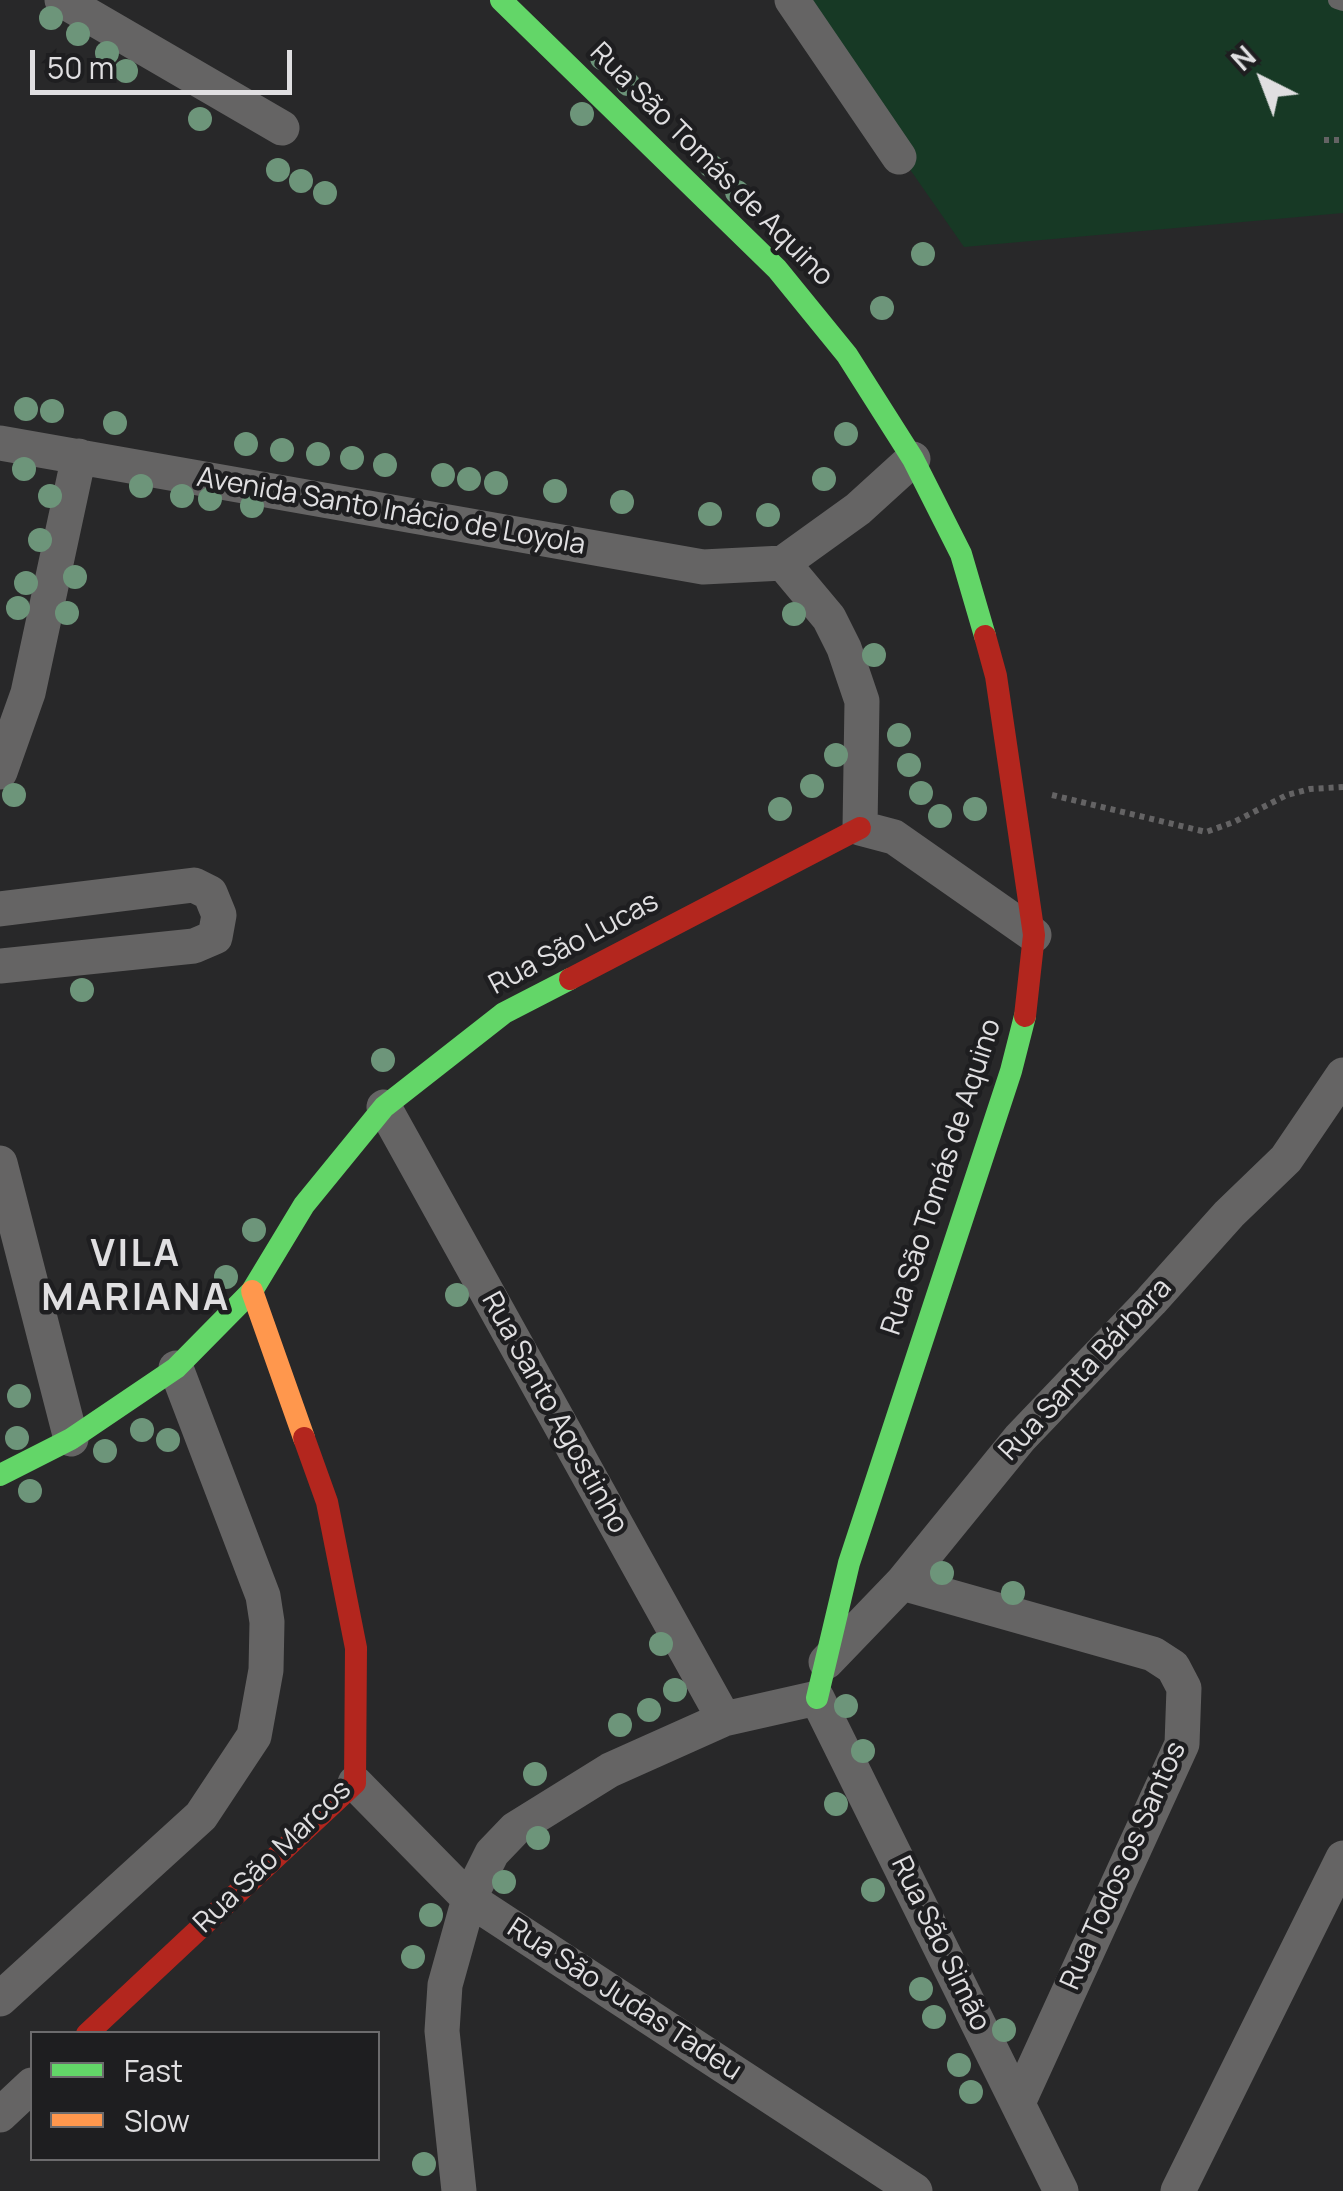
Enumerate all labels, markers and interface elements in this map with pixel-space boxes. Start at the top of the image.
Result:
scale bar [35,30,298,92]
north arrow [1213,30,1313,130]
street label: Rua São Tomás de Aquino [582,36,840,294]
text: N [1223,37,1263,79]
text: 50 m [47,47,114,88]
street label: Avenida Santo Inácio de Loyola [194,461,588,563]
street label: Rua São Lucas [484,885,664,1003]
street label: Rua São Tomás de Aquino [875,1015,1009,1339]
district label: VILA MARIANA [41,1232,231,1322]
street label: Rua Santa Bárbara [993,1272,1179,1468]
street label: Rua Santo Agostinho [474,1286,634,1540]
street label: Rua Todos os Santos [1054,1737,1194,1995]
street label: Rua São Marcos [187,1774,359,1940]
street label: Rua São Simão [883,1851,997,2037]
street label: Rua São Judas Tadeu [501,1912,747,2088]
legend [30,2031,380,2161]
text: Fast [124,2050,183,2091]
text: Slow [124,2100,190,2141]

